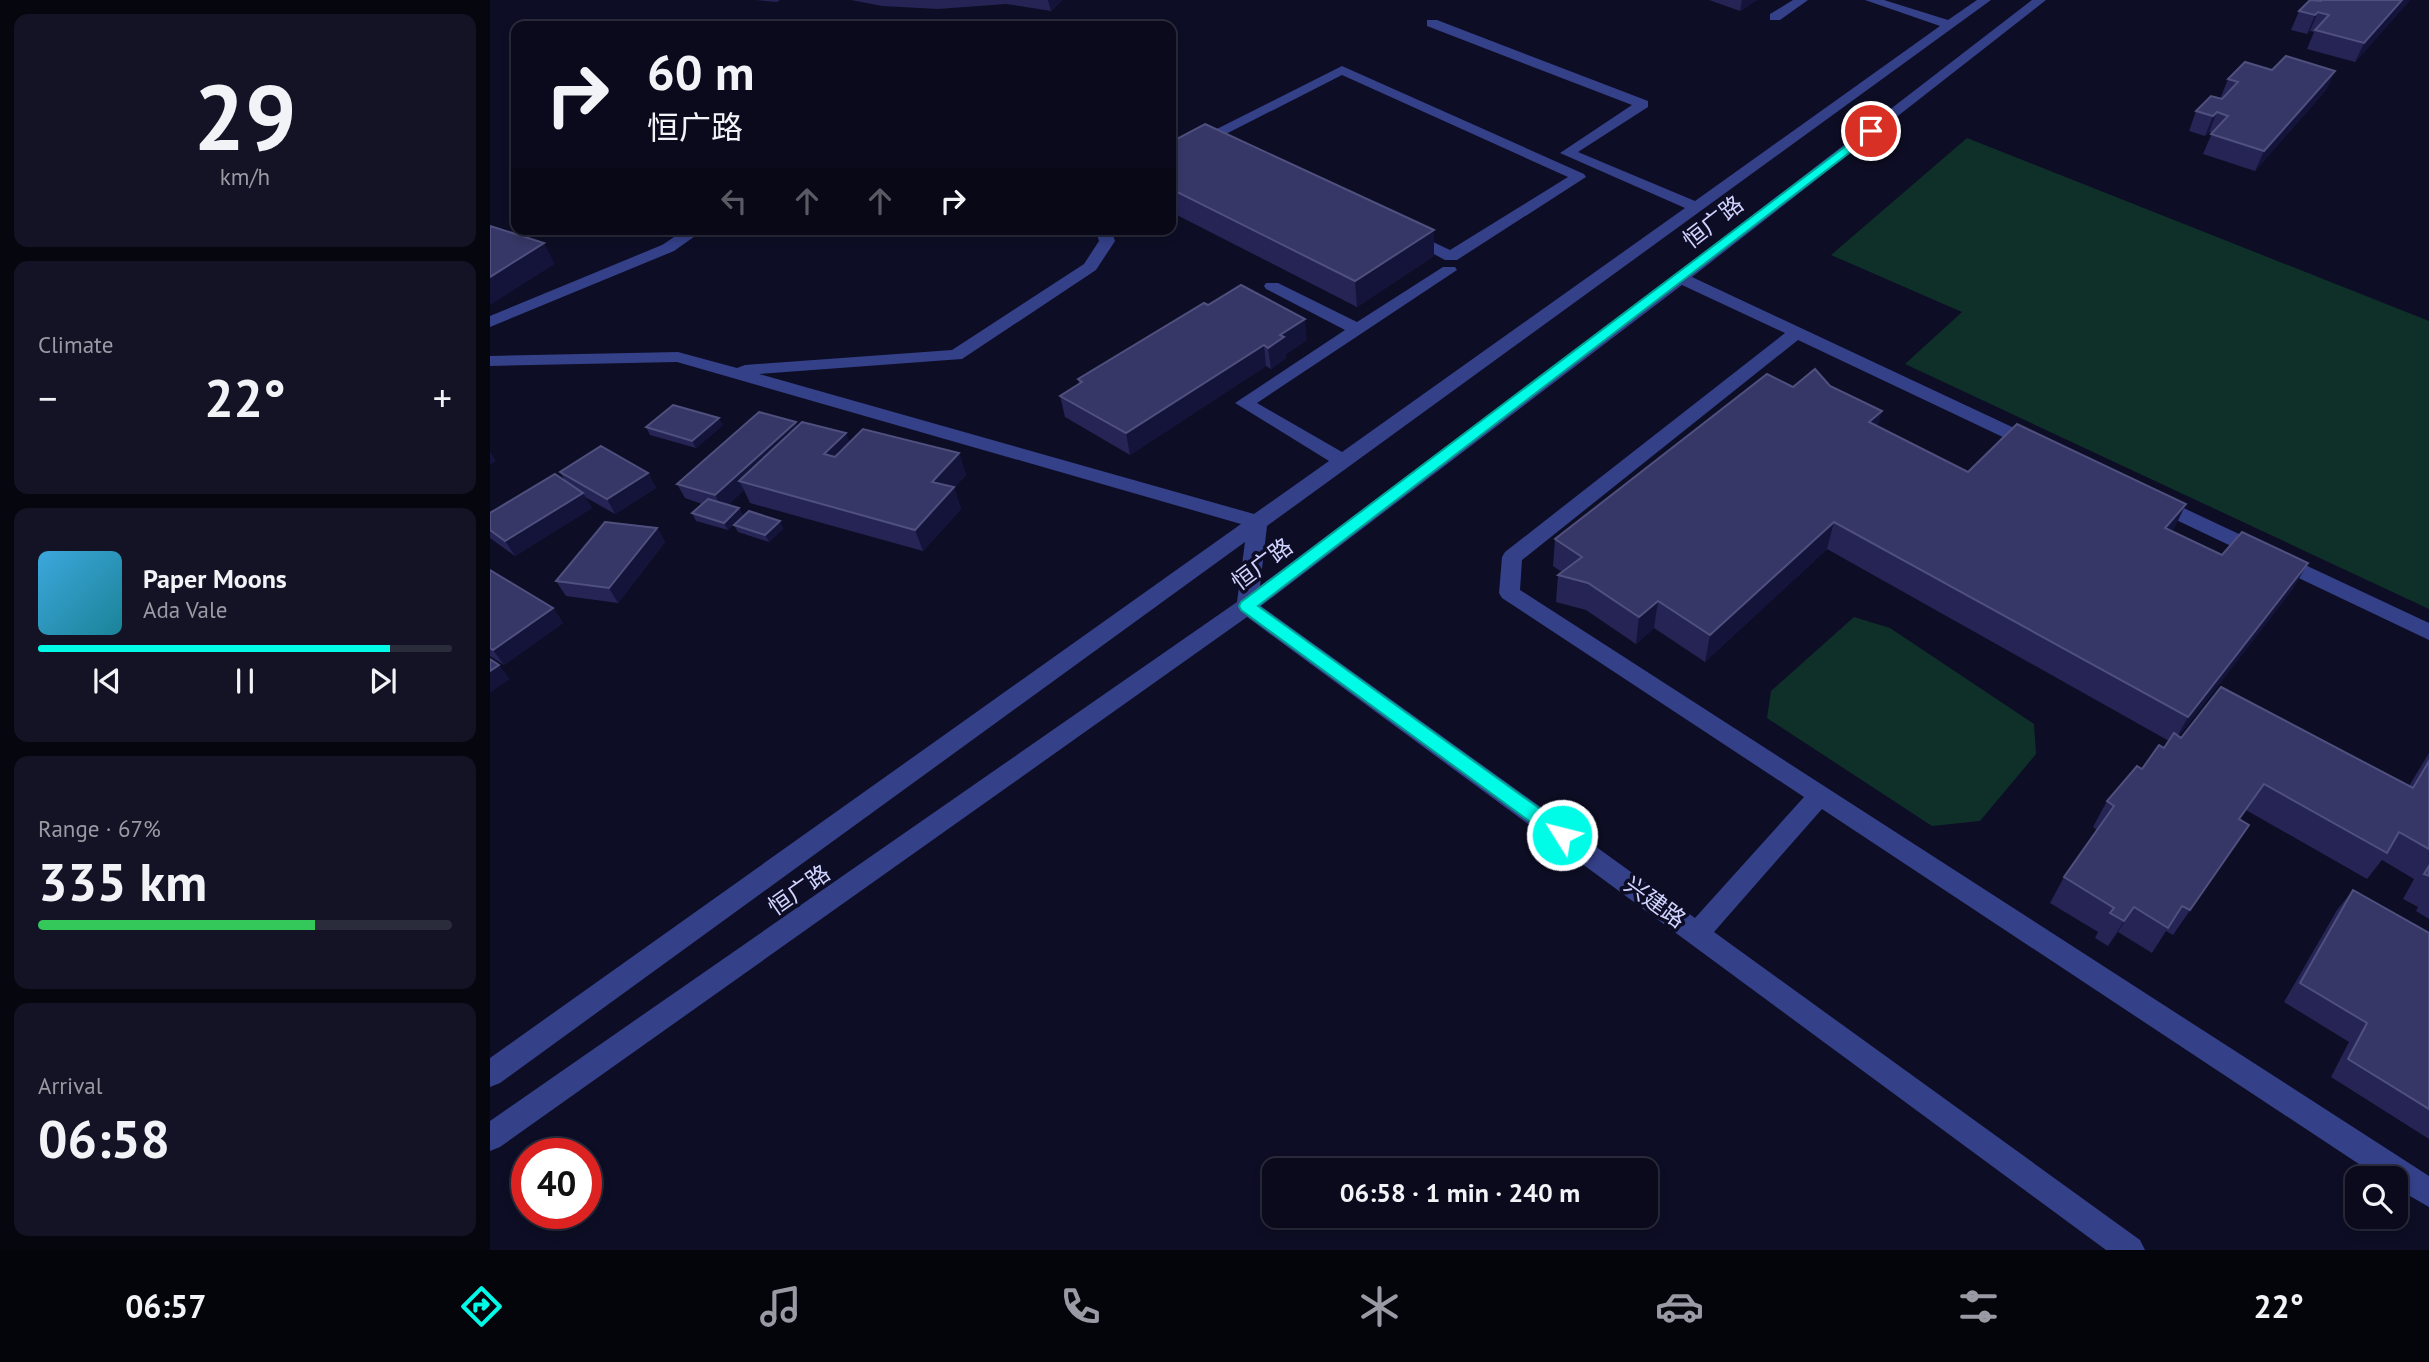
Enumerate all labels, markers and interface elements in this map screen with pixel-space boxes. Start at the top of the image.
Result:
text: 60 m [647,40,754,104]
icon: right [532,49,623,140]
text: 29 [193,57,297,175]
pin [1841,101,1901,161]
text: 恒广路 [647,106,743,148]
icon: arrive [1852,112,1890,150]
text: km/h [220,162,270,191]
icon: left [715,182,753,220]
icon: ahead [788,182,826,220]
icon: ahead [861,182,899,220]
icon: right [934,182,972,220]
street label: 恒广路 [1677,189,1749,254]
text: Climate [38,330,113,359]
text: 22° [204,364,286,431]
text: − [38,373,57,422]
text: + [433,373,452,422]
street label: 恒广路 [1225,531,1298,596]
text: Paper Moons [143,562,287,595]
text: Ada Vale [143,595,227,624]
icon: previous [88,662,126,700]
icon: pause [226,662,264,700]
icon: next [364,662,402,700]
position arrow [1525,798,1599,872]
text: Range · 67% [38,814,161,843]
text: 335 km [38,848,207,915]
street label: 恒广路 [762,858,835,921]
street label: 兴建路 [1619,870,1692,934]
text: Arrival [38,1071,102,1100]
text: 06:58 [38,1105,170,1172]
speed limit sign: 40 [511,1138,602,1229]
map controls [2345,1166,2408,1229]
button: search [2345,1166,2408,1229]
text: 06:58 · 1 min · 240 m [1340,1176,1580,1209]
icon: directions [457,1282,506,1331]
icon: music [756,1282,805,1331]
icon: phone [1056,1282,1105,1331]
icon: climate [1355,1282,1404,1331]
icon: car [1655,1282,1704,1331]
icon: filters [1954,1282,2003,1331]
text: 06:57 [125,1285,206,1327]
text: 22° [2253,1285,2304,1327]

